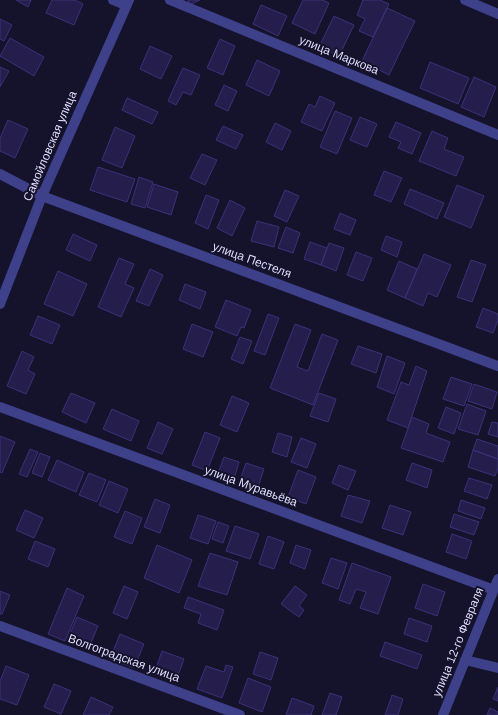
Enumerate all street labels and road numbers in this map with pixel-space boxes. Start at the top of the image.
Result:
street label: улица Маркова [297,33,381,77]
street label: Самойловская улица [20,89,80,203]
street label: улица Пестеля [211,239,293,281]
street label: улица Муравьёва [203,463,300,509]
street label: улица 12-го Февраля [430,585,486,699]
street label: Волгоградская улица [66,631,182,685]

